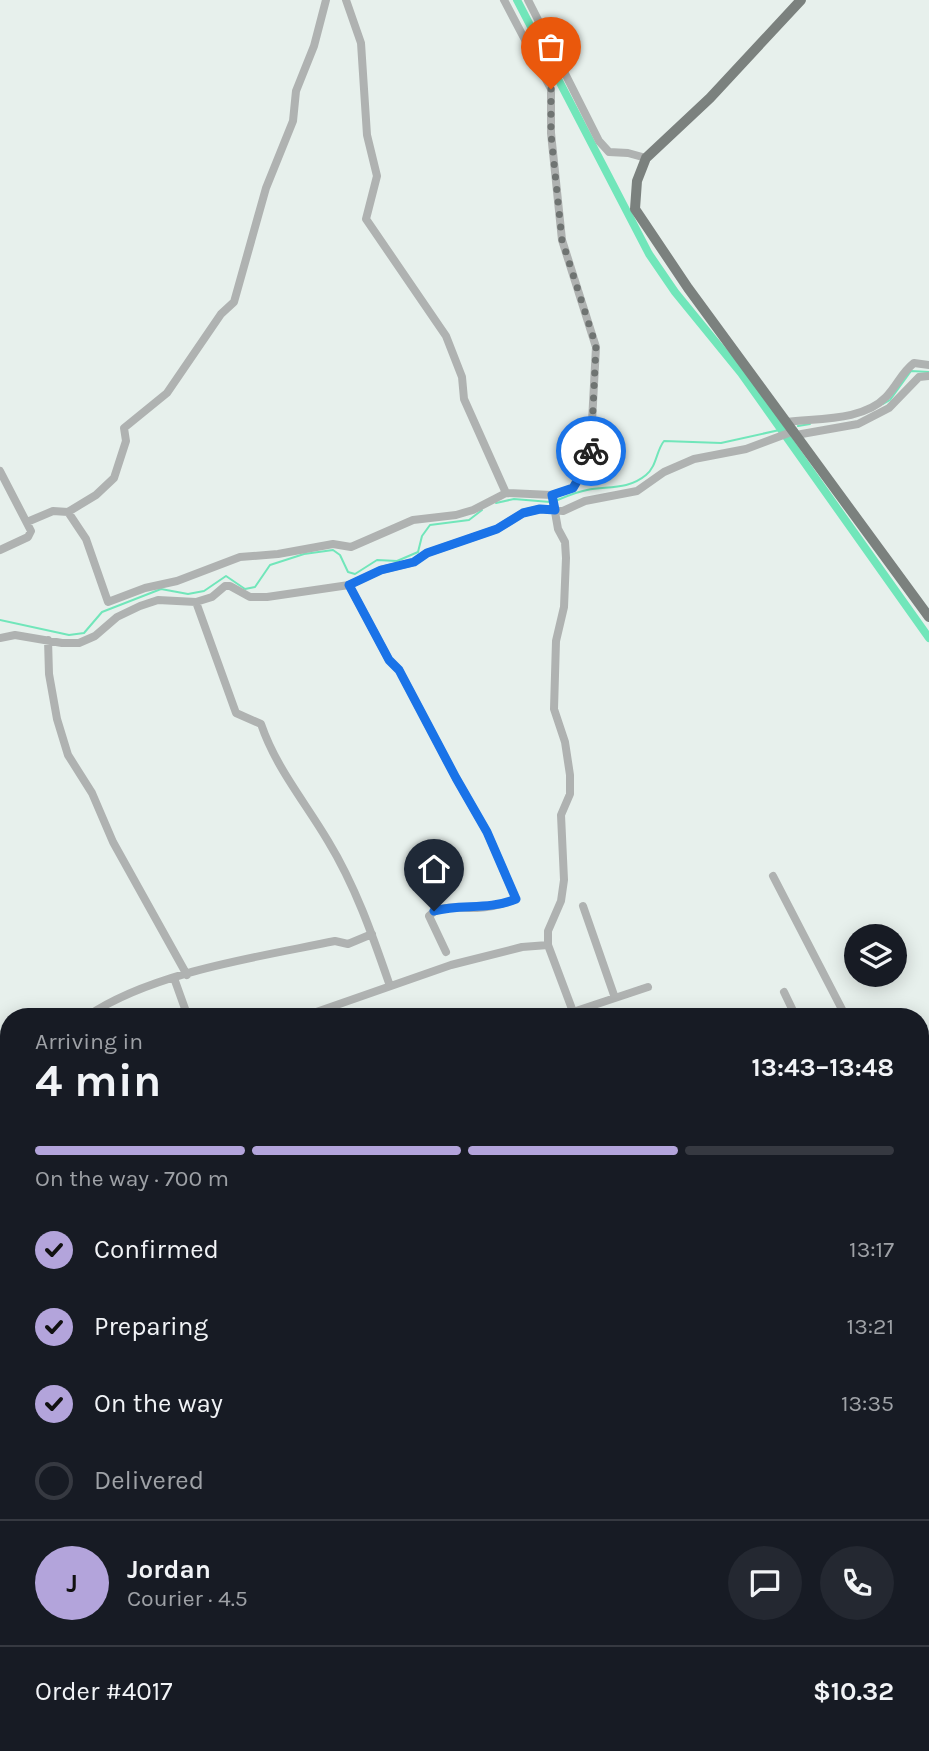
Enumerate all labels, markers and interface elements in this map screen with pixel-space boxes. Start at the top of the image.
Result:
pin [521,17,581,89]
icon: bag [532,28,570,66]
courier [556,416,626,486]
icon: bike [572,432,610,470]
pin [404,839,464,911]
icon: home [415,850,453,888]
map controls [844,924,907,987]
button: layers [844,924,907,987]
text: Arriving in [35,1028,143,1055]
text: 13:43–13:48 [752,1052,894,1083]
text: 4 min [35,1054,161,1108]
text: On the way · 700 m [35,1165,229,1192]
icon: check [35,1231,73,1269]
text: Confirmed [94,1234,219,1265]
text: 13:17 [849,1236,894,1263]
icon: check [35,1308,73,1346]
text: Preparing [94,1311,208,1342]
text: 13:21 [847,1313,894,1340]
icon: check [35,1385,73,1423]
text: On the way [94,1388,223,1419]
text: 13:35 [841,1390,894,1417]
text: Delivered [94,1465,204,1496]
button: chat [728,1546,802,1620]
button: phone [820,1546,894,1620]
text: Jordan [127,1554,211,1585]
text: J [66,1568,78,1599]
text: Courier · 4.5 [127,1585,248,1612]
text: Order #4017 [35,1676,173,1707]
text: $10.32 [813,1676,894,1707]

